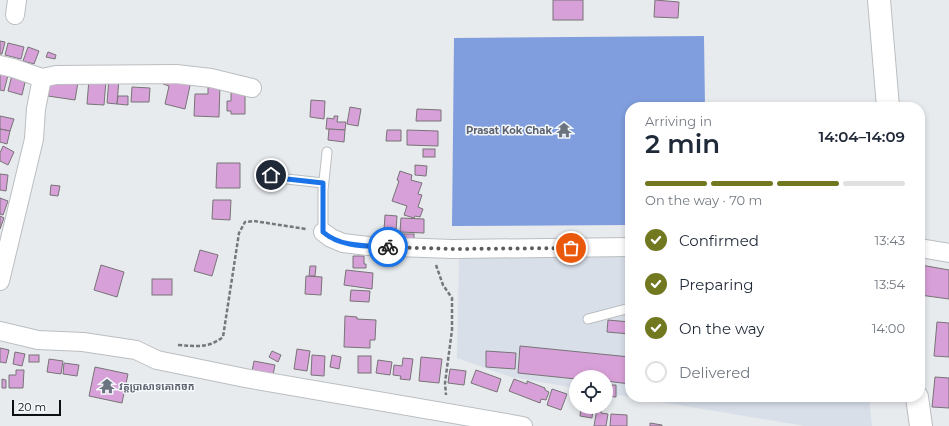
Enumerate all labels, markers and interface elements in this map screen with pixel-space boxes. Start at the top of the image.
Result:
text: Arriving in [645,113,712,129]
temple icon: Prasat Kok Chak [555,121,573,139]
place label: Prasat Kok Chak [466,124,552,137]
text: 14:04–14:09 [819,127,905,146]
text: 2 min [645,128,720,160]
pin [254,158,288,192]
icon: home [260,164,282,186]
text: On the way · 70 m [645,192,762,208]
courier [368,227,408,267]
icon: check [645,229,667,251]
pin [554,231,588,265]
text: Confirmed [679,231,759,250]
text: 13:43 [874,232,905,248]
icon: bike [377,236,399,258]
icon: bag [560,237,582,259]
icon: check [645,273,667,295]
text: Preparing [679,275,754,294]
text: 13:54 [874,276,905,292]
icon: check [645,317,667,339]
text: On the way [679,319,764,338]
text: 14:00 [872,320,905,336]
text: Delivered [679,363,751,382]
map controls [569,370,613,414]
button: locate [569,370,613,414]
temple icon: វត្តប្រាសាទគោកចក [98,377,116,395]
place label: វត្តប្រាសាទគោកចក [119,380,195,393]
scale bar [12,398,61,417]
text: 20 m [18,400,46,414]

